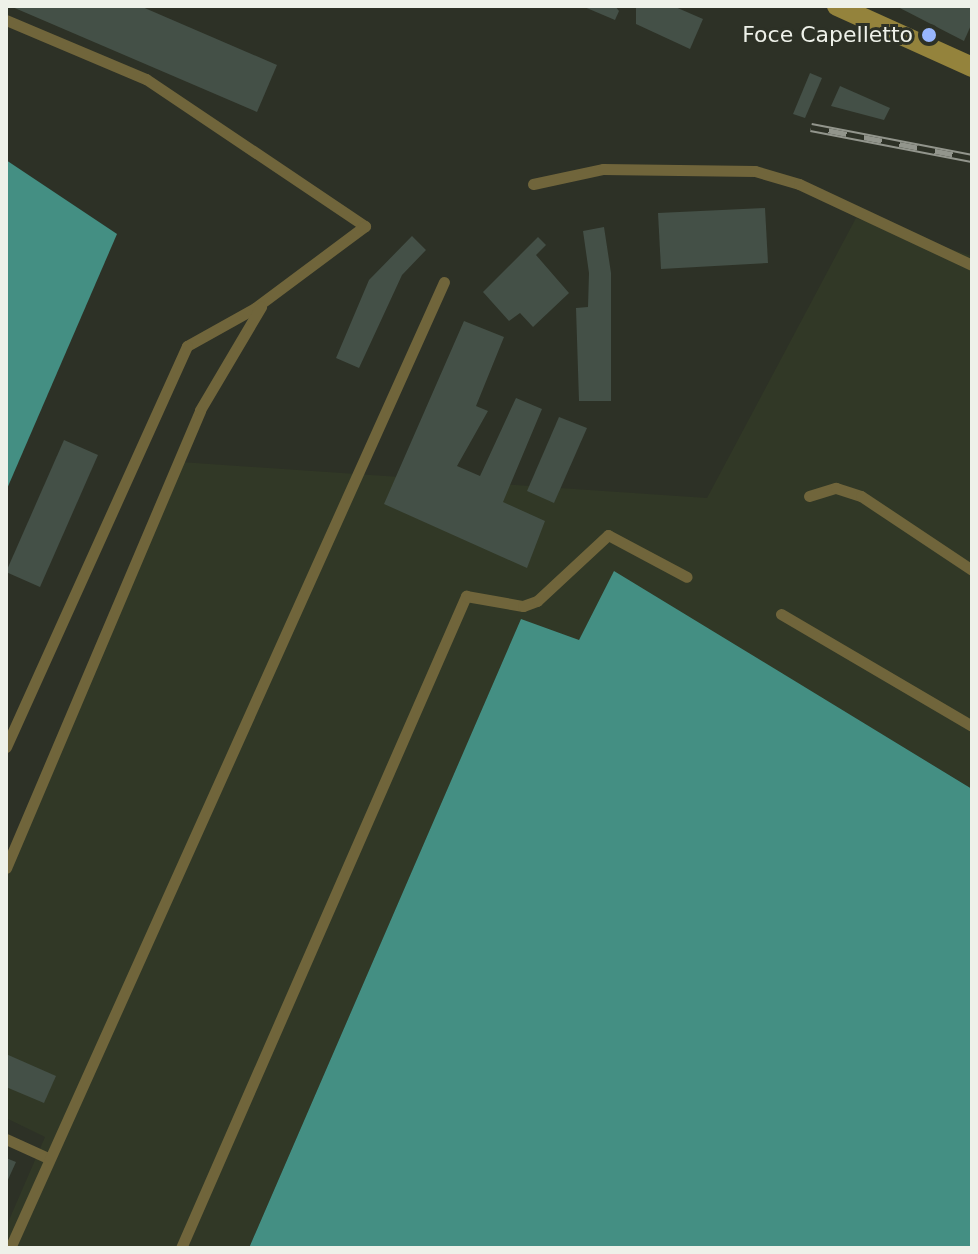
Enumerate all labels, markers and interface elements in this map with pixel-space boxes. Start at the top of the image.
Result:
place label: Foce Capelletto [742,22,913,48]
marker: Foce Capelletto [920,26,938,44]

